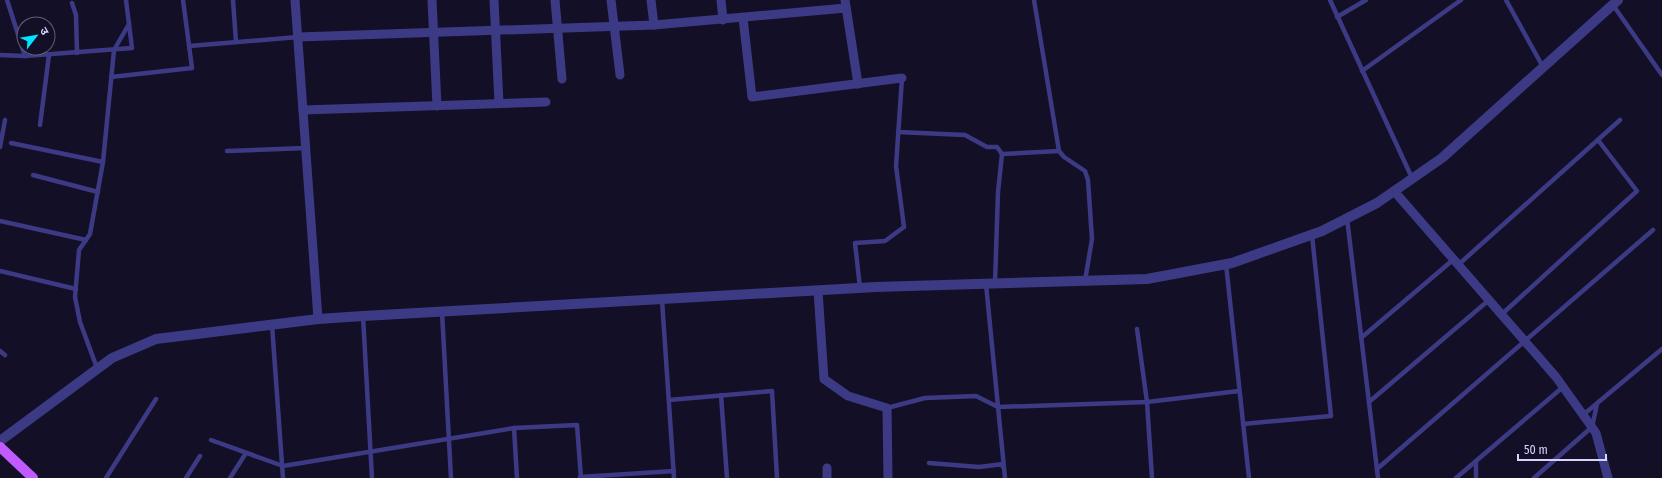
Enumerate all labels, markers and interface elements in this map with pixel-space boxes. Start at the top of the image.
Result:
north arrow [16,16,56,56]
text: उ [37,25,52,38]
scale bar [1518,436,1606,462]
text: 50 m [1524,443,1548,457]

